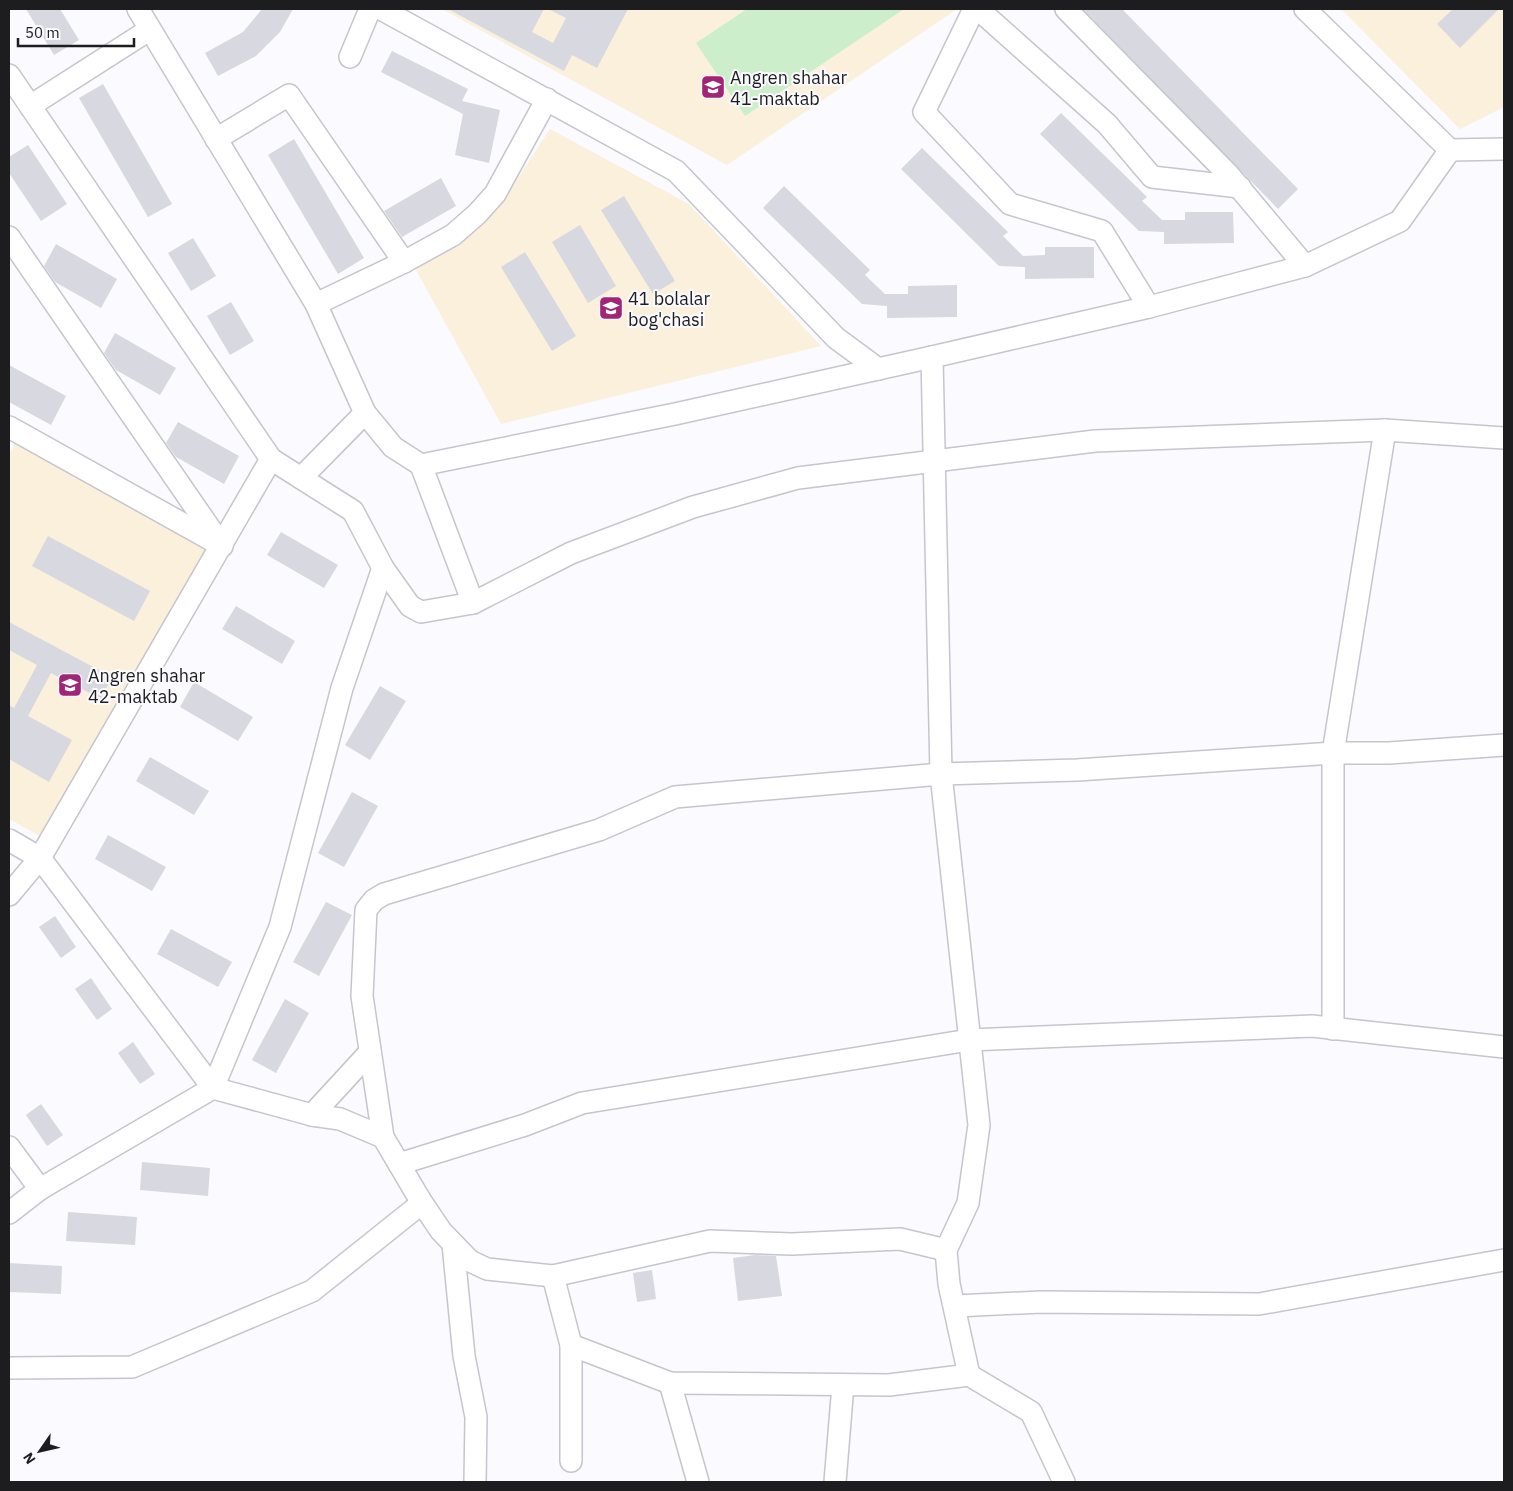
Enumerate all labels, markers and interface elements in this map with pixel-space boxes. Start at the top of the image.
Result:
scale bar [18,15,134,47]
text: 50 m [25,23,60,42]
place label: Angren shahar 41-maktab [730,66,848,110]
school or university icon: Angren shahar 41-maktab [700,74,726,100]
place label: 41 bolalar bog'chasi [628,287,710,331]
school or university icon: 41 bolalar bog'chasi [598,295,624,321]
place label: Angren shahar 42-maktab [88,664,206,708]
school or university icon: Angren shahar 42-maktab [57,672,83,698]
north arrow [15,1426,65,1476]
text: N [19,1449,40,1468]

